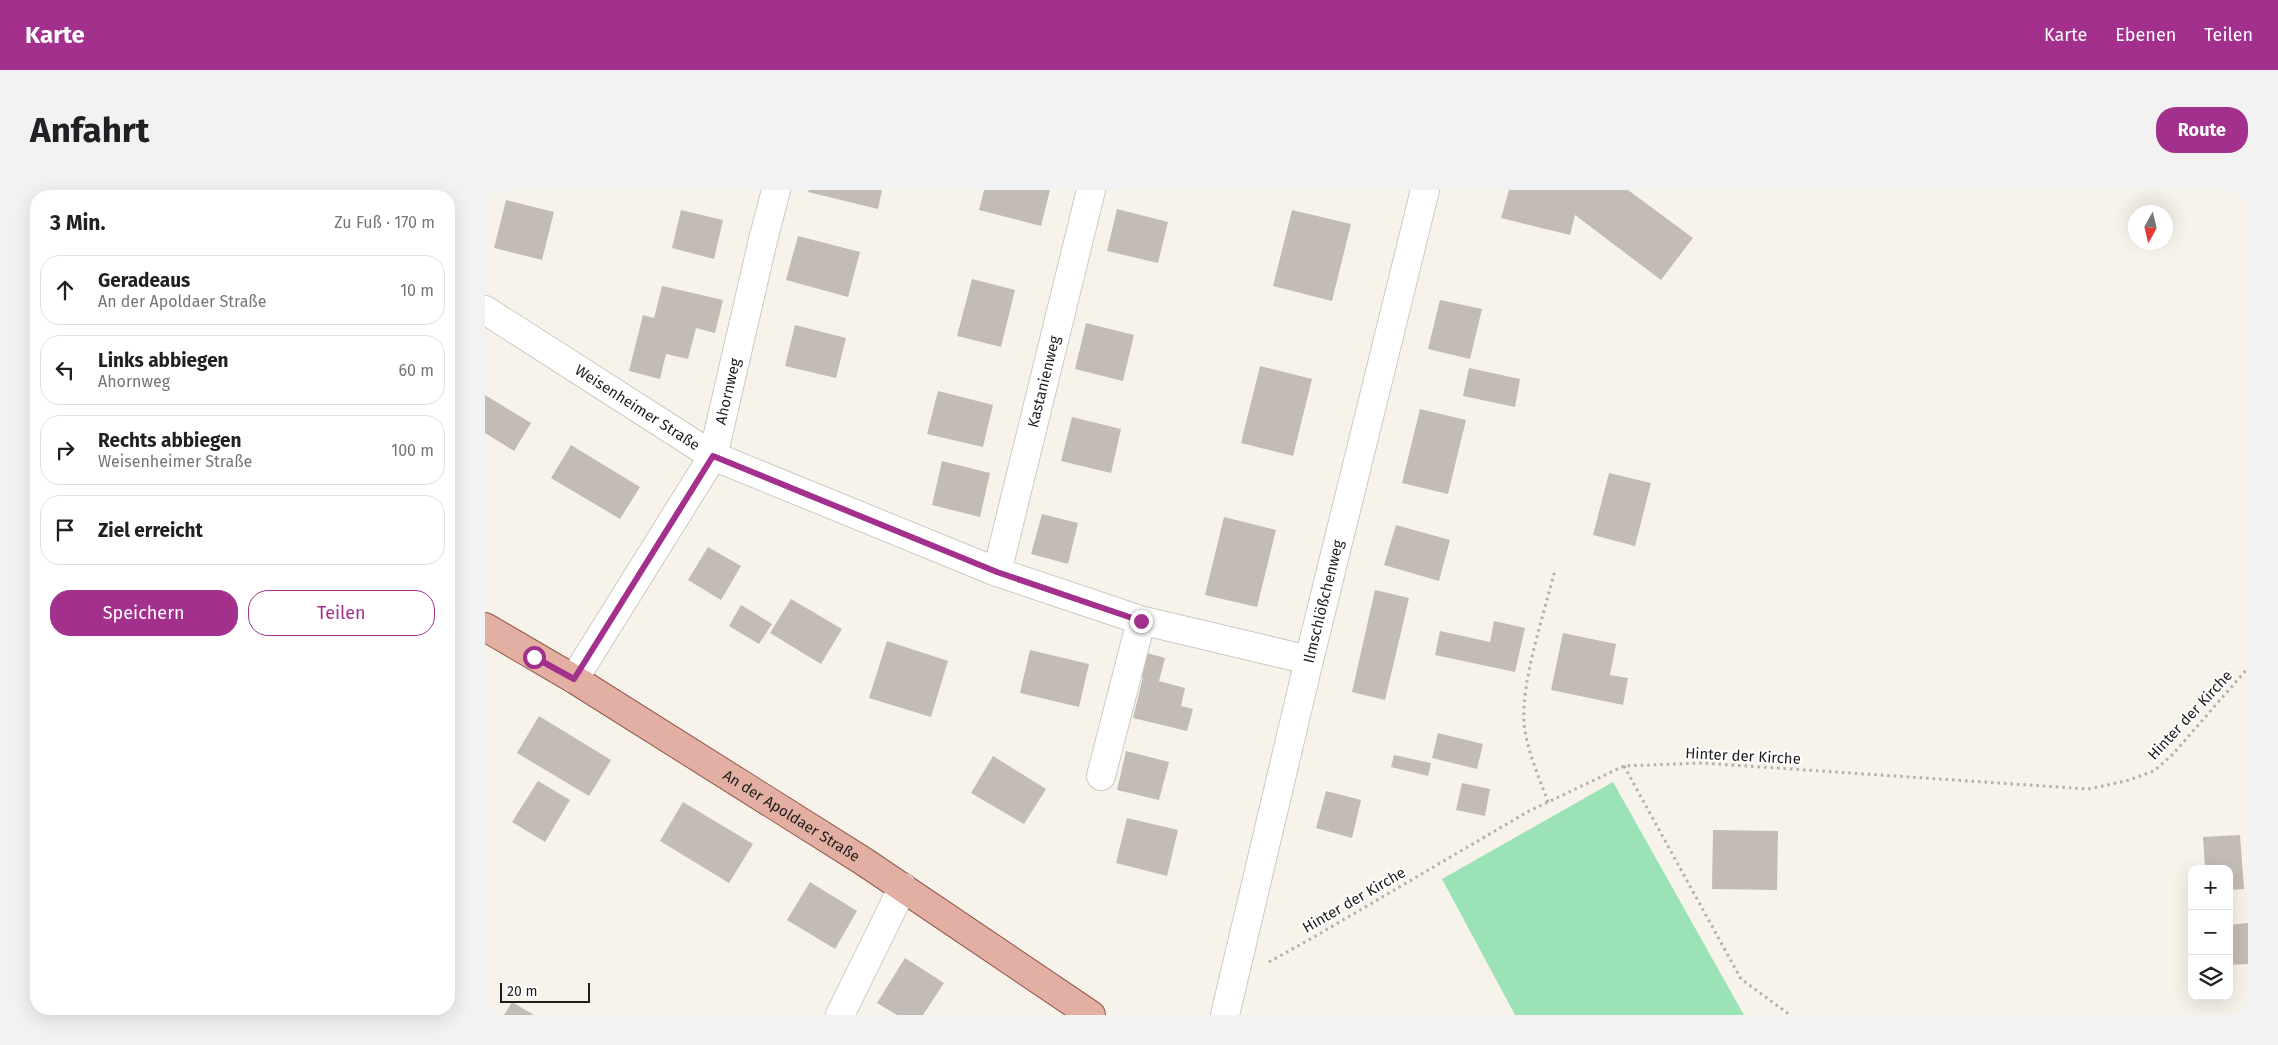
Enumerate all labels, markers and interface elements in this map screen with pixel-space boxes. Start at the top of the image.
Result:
text: Karte [25,21,85,49]
text: Karte [2044,24,2087,46]
text: Ebenen [2115,24,2176,46]
text: Teilen [2204,24,2253,46]
button: Route [2156,107,2248,153]
text: Anfahrt [30,109,149,151]
north arrow [2128,205,2173,250]
text: 3 Min. [50,210,105,236]
text: Zu Fuß · 170 m [334,213,435,232]
text: Geradeaus [98,269,190,292]
icon: ahead [51,276,79,304]
text: 10 m [400,281,434,300]
text: An der Apoldaer Straße [98,292,267,311]
street label: Kastanienweg [1024,334,1064,429]
text: Links abbiegen [98,349,229,372]
icon: left [51,356,79,384]
street label: Ahornweg [712,356,744,426]
text: 60 m [399,361,434,380]
street label: Weisenheimer Straße [572,361,703,454]
text: Ahornweg [98,372,170,391]
text: Rechts abbiegen [98,429,241,452]
icon: right [51,436,79,464]
text: 100 m [391,441,434,460]
text: Weisenheimer Straße [98,452,252,471]
icon: arrive [51,516,79,544]
text: Ziel erreicht [98,519,203,542]
street label: Ilmschlößchenweg [1300,538,1347,665]
button: Speichern [50,590,238,636]
button: Teilen [248,590,435,636]
route end [1130,610,1153,633]
route start [523,646,546,669]
street label: Hinter der Kirche [2144,667,2236,763]
street label: Hinter der Kirche [1685,744,1801,768]
street label: An der Apoldaer Straße [720,766,863,866]
street label: Hinter der Kirche [1299,863,1409,937]
map controls [2188,865,2233,1000]
button: + [2188,865,2233,910]
button: − [2188,910,2233,955]
button: layers [2188,955,2233,1000]
scale bar [500,980,590,1003]
text: 20 m [507,983,537,1000]

